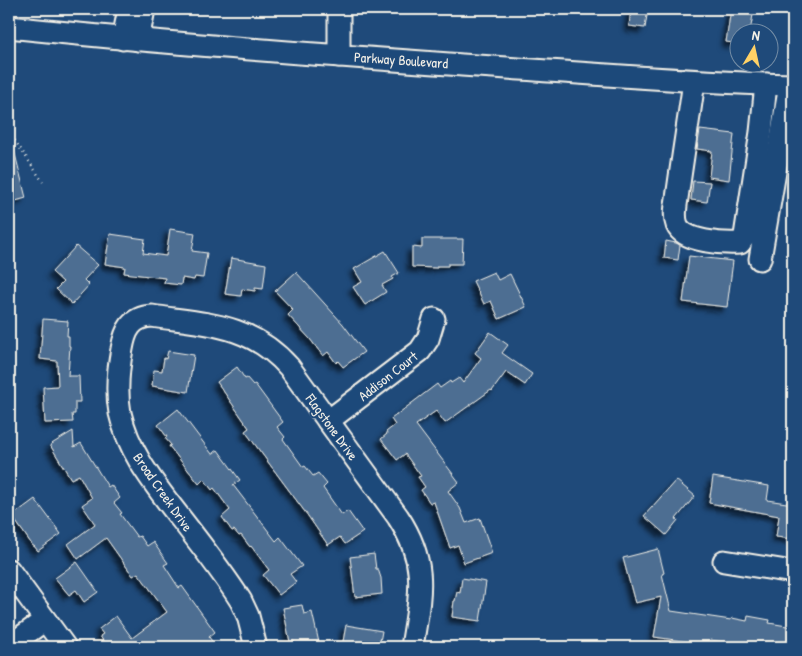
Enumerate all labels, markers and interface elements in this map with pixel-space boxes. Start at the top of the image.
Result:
north arrow [730,22,780,72]
text: N [751,25,762,45]
street label: Parkway Boulevard [353,47,449,73]
street label: Addison Court [354,346,421,405]
street label: Flagstone Drive [300,389,363,465]
street label: Broad Creek Drive [129,449,198,535]

